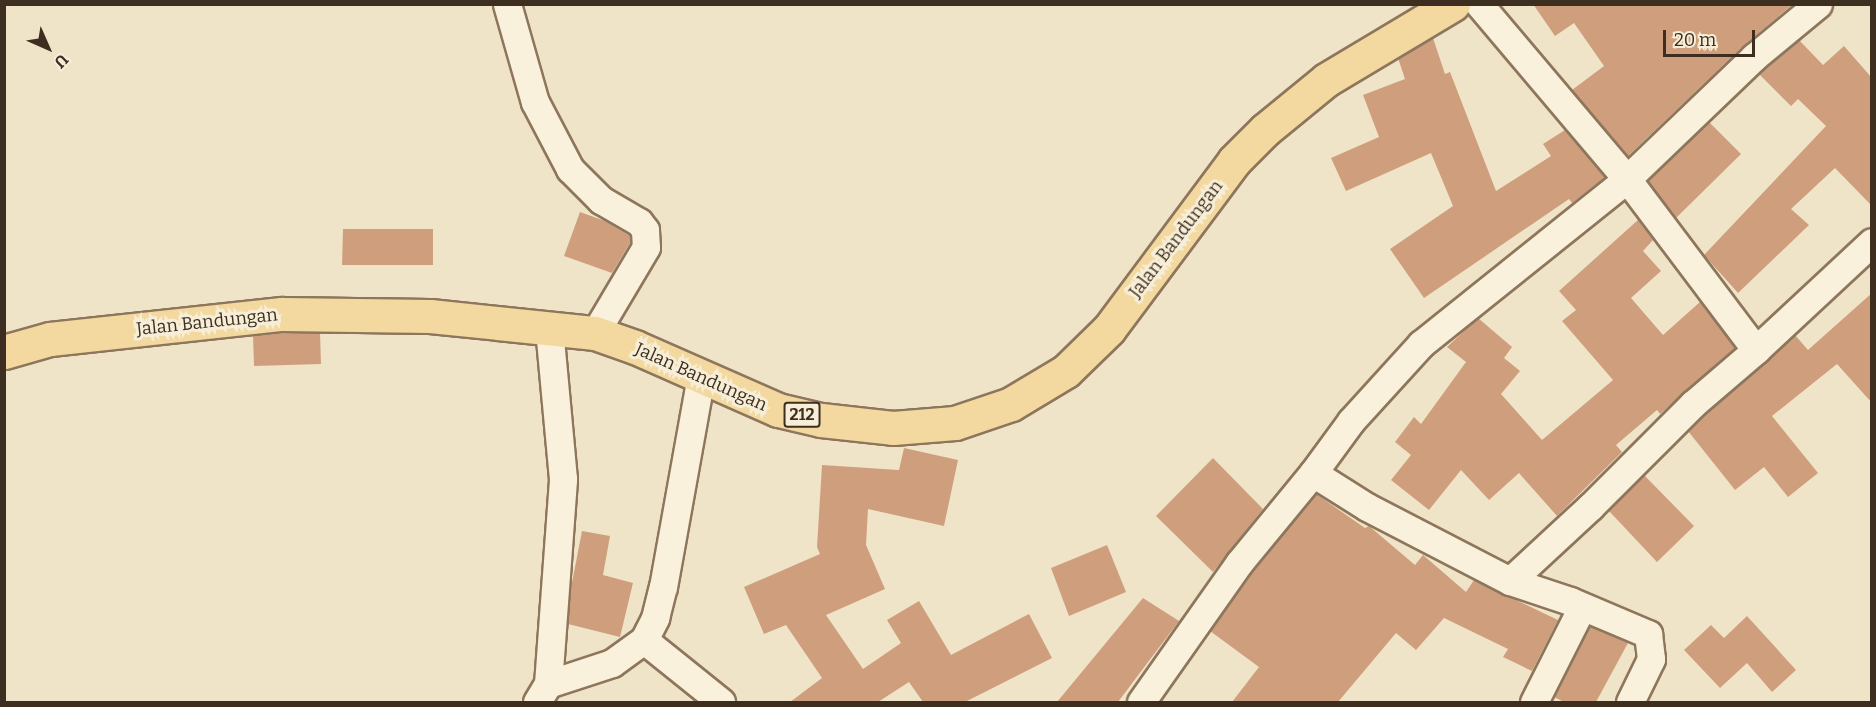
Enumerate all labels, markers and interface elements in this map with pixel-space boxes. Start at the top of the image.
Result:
north arrow [18,18,78,78]
scale bar [1666,18,1758,56]
text: 20 m [1674,29,1716,51]
text: U [50,50,72,72]
street label: Jalan Bandungan [1125,176,1227,302]
street label: Jalan Bandungan [135,304,279,340]
street label: Jalan Bandungan [632,338,770,416]
road number: 212 [782,402,822,428]

